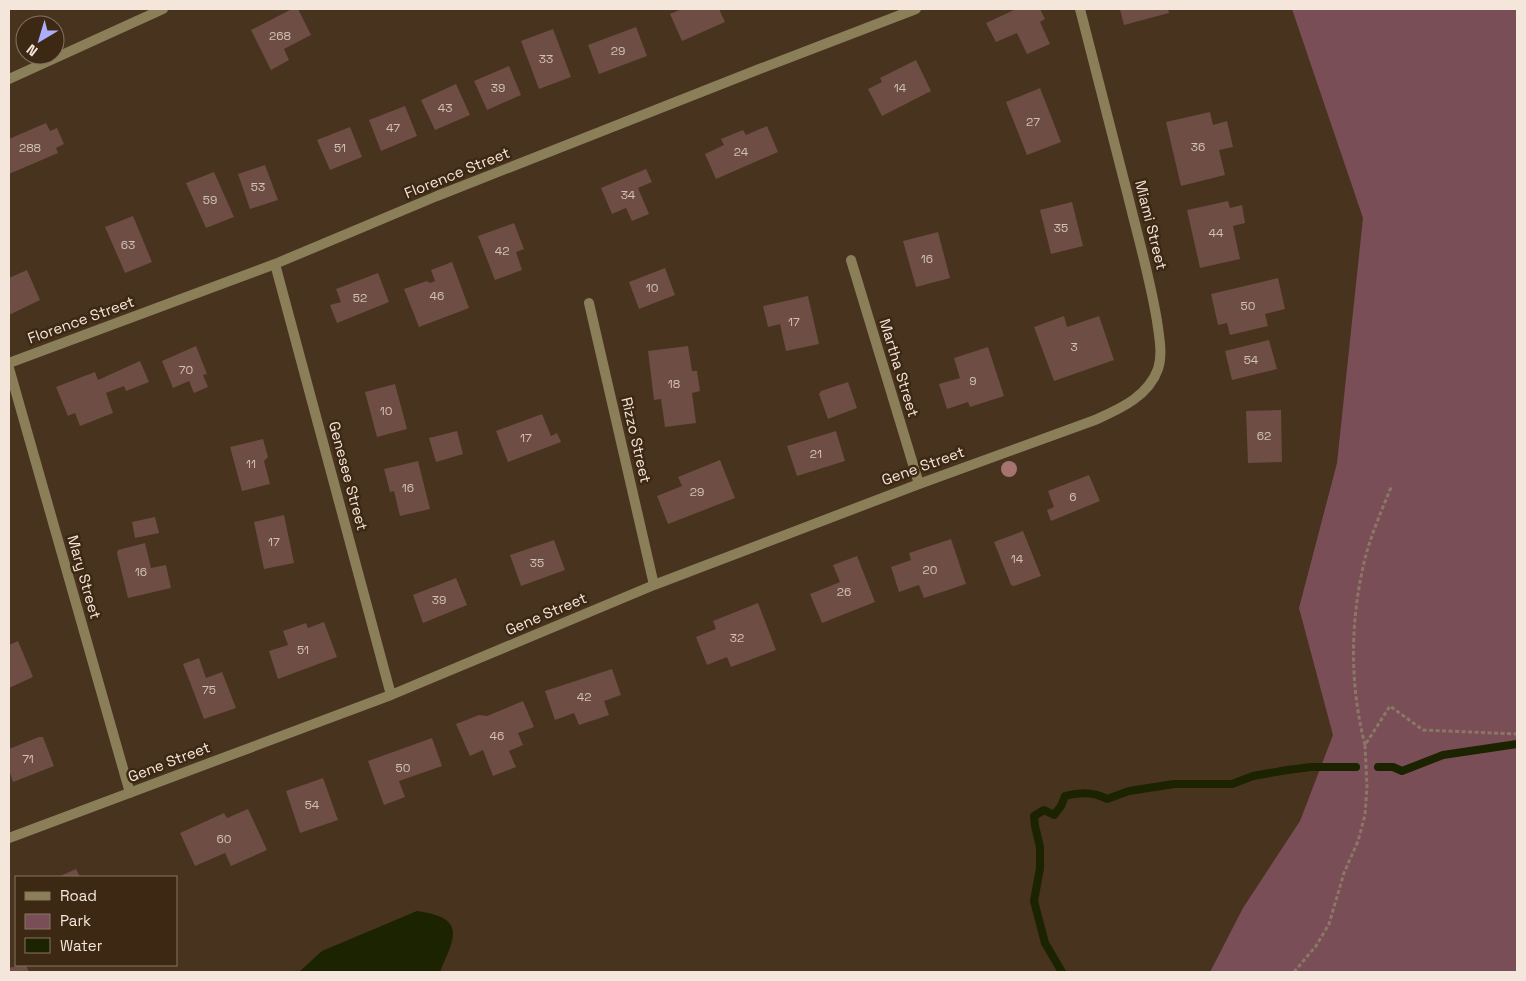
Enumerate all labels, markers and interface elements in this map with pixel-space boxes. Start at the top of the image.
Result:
north arrow [15,15,65,65]
house number: 268 [269,28,291,44]
text: N [23,40,41,60]
house number: 29 [611,43,625,59]
house number: 33 [539,51,553,67]
house number: 39 [491,80,505,96]
house number: 14 [894,80,907,96]
house number: 43 [438,100,452,116]
house number: 27 [1026,114,1040,130]
house number: 47 [386,120,400,136]
house number: 36 [1191,139,1205,155]
house number: 288 [19,140,41,156]
house number: 51 [334,140,346,156]
street label: Florence Street [401,143,512,202]
house number: 24 [734,144,749,160]
street label: Miami Street [1131,178,1172,272]
house number: 53 [251,179,265,195]
house number: 34 [621,187,636,203]
house number: 59 [203,192,217,208]
house number: 35 [1054,220,1068,236]
house number: 44 [1208,225,1224,241]
house number: 63 [121,237,135,253]
house number: 42 [495,243,509,259]
house number: 16 [921,251,933,267]
house number: 10 [646,280,658,296]
house number: 46 [430,288,444,304]
house number: 52 [353,290,367,306]
street label: Florence Street [25,291,137,348]
house number: 50 [1241,298,1255,314]
house number: 17 [788,314,800,330]
street label: Martha Street [876,316,923,419]
house number: 3 [1070,339,1078,355]
house number: 54 [1244,352,1259,368]
house number: 70 [179,362,193,378]
house number: 9 [969,373,977,389]
house number: 18 [668,376,680,392]
street label: Rizzo Street [617,395,656,485]
house number: 10 [380,403,392,419]
street label: Genesee Street [325,419,372,533]
house number: 62 [1257,428,1271,444]
house number: 17 [520,430,532,446]
street label: Gene Street [879,442,967,489]
house number: 21 [810,446,822,462]
house number: 11 [246,456,256,472]
house number: 16 [402,480,414,496]
house number: 29 [690,484,704,500]
house number: 6 [1069,489,1077,505]
street label: Mary Street [63,533,106,621]
house number: 17 [268,534,280,550]
house number: 14 [1011,551,1024,567]
house number: 35 [530,555,544,571]
house number: 20 [923,562,937,578]
house number: 16 [135,564,147,580]
house number: 26 [837,584,851,600]
street label: Gene Street [502,588,589,639]
house number: 39 [432,592,446,608]
house number: 32 [730,630,744,646]
house number: 51 [297,642,309,658]
house number: 75 [202,682,216,698]
house number: 42 [577,689,591,705]
house number: 46 [490,728,504,744]
street label: Gene Street [125,737,213,786]
house number: 71 [22,751,34,767]
house number: 50 [396,760,410,776]
house number: 54 [305,797,320,813]
house number: 60 [216,831,232,847]
legend [15,876,178,966]
text: Road [60,886,97,905]
text: Park [60,911,91,930]
text: Water [60,936,103,955]

